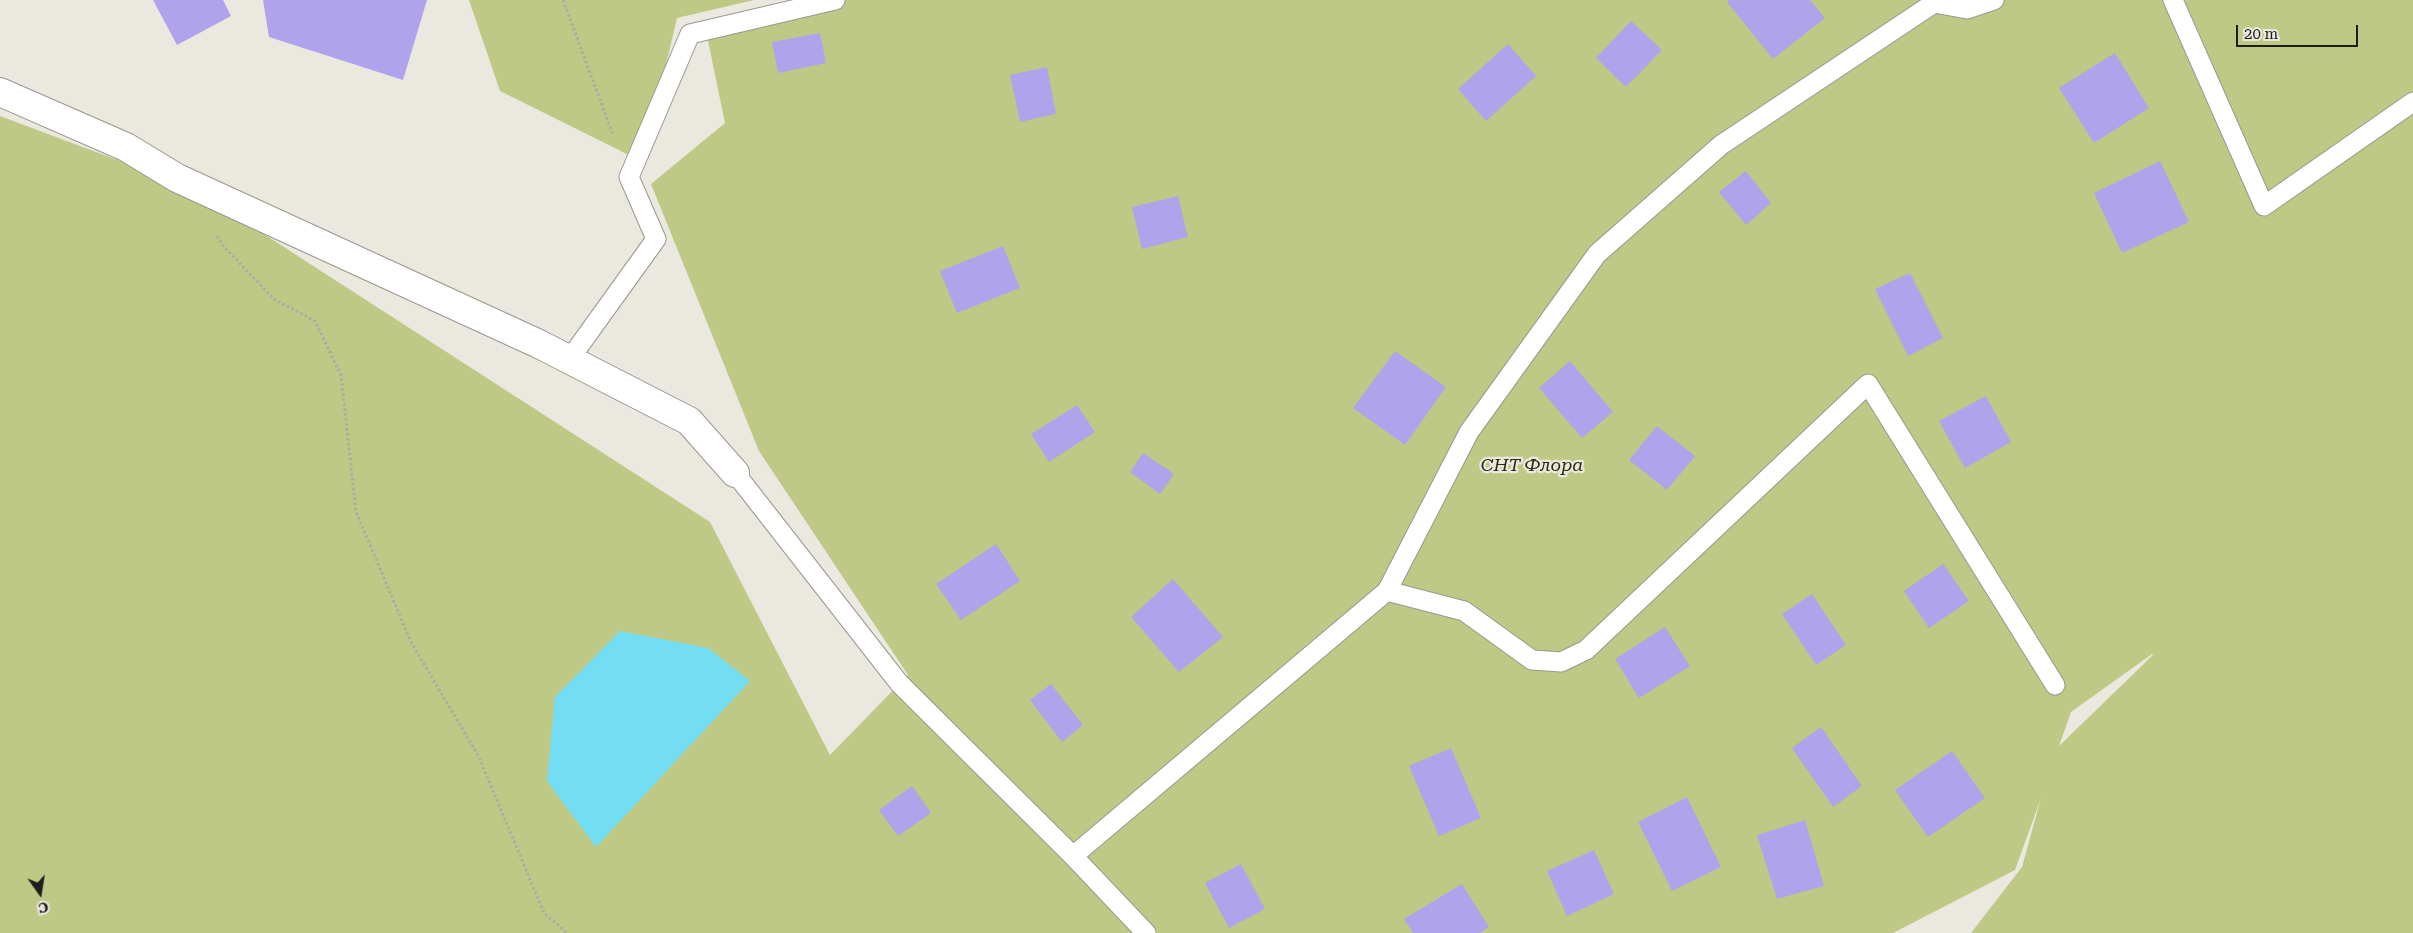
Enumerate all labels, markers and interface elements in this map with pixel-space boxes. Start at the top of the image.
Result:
scale bar [2238,15,2360,47]
text: 20 m [2244,25,2278,43]
park label: СНТ Флора [1481,455,1583,477]
north arrow [15,868,65,918]
text: С [37,899,50,917]

